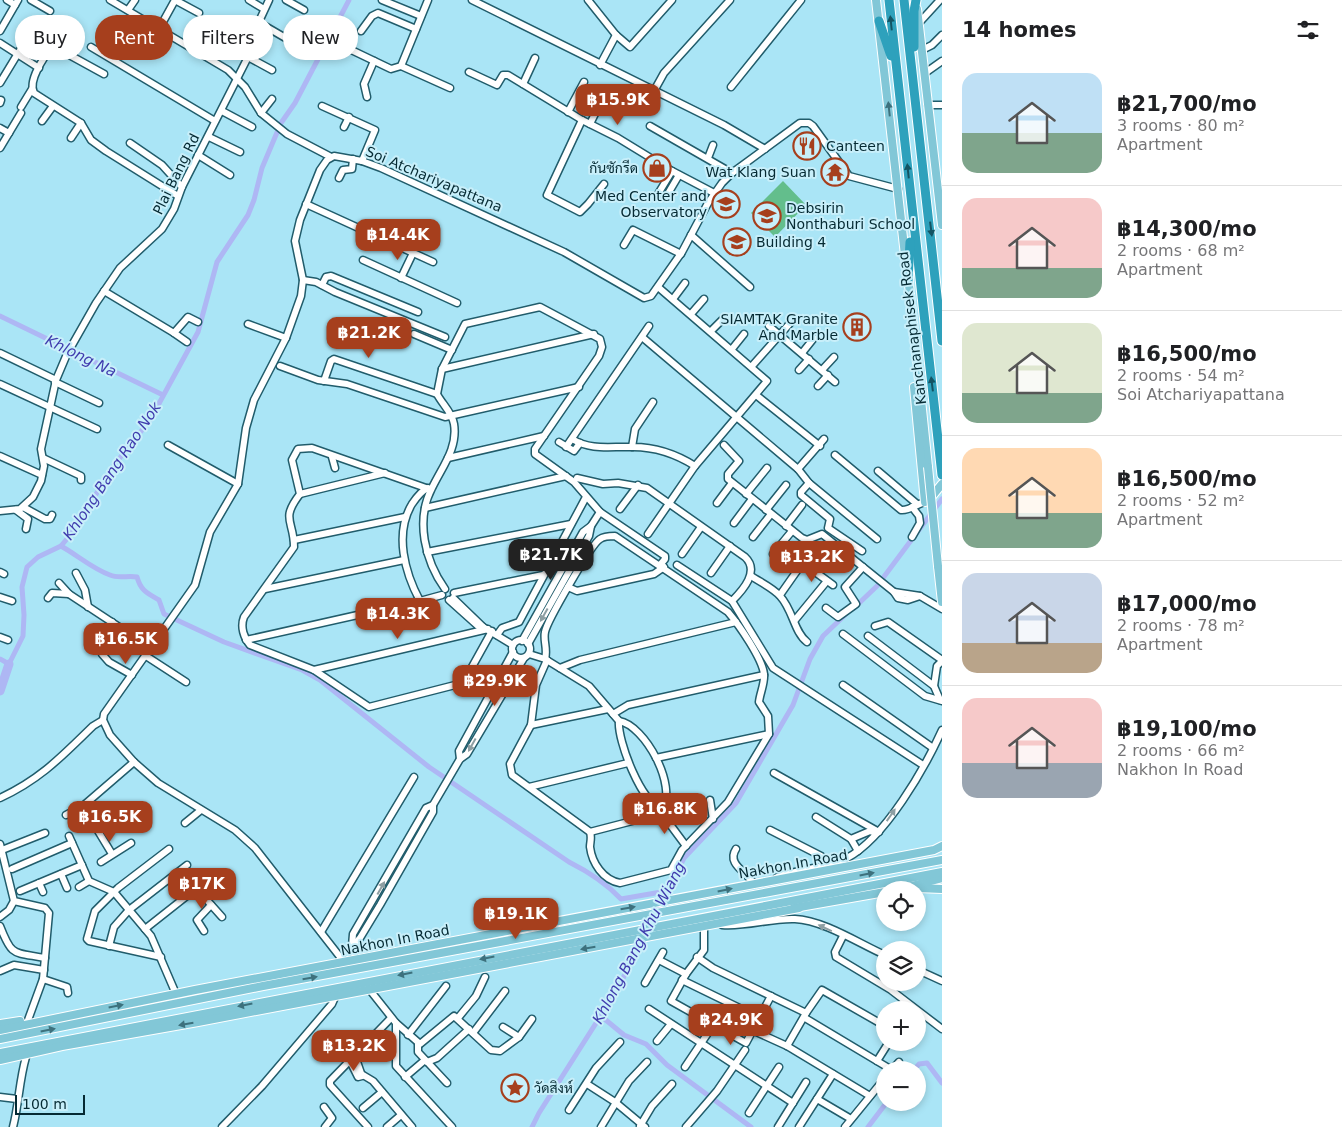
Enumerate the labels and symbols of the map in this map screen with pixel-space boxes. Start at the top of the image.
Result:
one-way arrow [887,14,895,30]
pin: ฿15.9K [577,84,659,126]
one-way arrow [885,101,893,117]
street label: Plai Bang Rd [149,131,203,217]
restaurant icon: Canteen [792,131,822,161]
place label: Canteen [826,138,885,154]
street label: Soi Atchariyapattana [363,143,505,215]
shop icon: กันซักรีด [642,153,672,183]
temple icon: Wat Klang Suan [820,157,850,187]
place label: กันซักรีด [589,159,638,176]
one-way arrow [903,162,911,178]
place label: Wat Klang Suan [705,164,816,180]
place label: Med Center and Observatory [595,188,707,220]
school or university icon: Med Center and Observatory [711,189,741,219]
place label: Debsirin Nonthaburi School [786,200,915,232]
school or university icon: Debsirin Nonthaburi School [752,201,782,231]
pin: ฿14.4K [357,218,439,261]
one-way arrow [927,221,935,237]
school or university icon: Building 4 [722,227,752,257]
place label: Building 4 [756,234,826,250]
street label: Kanchanaphisek Road [895,250,929,406]
place label: SIAMTAK Granite And Marble [721,311,838,343]
building icon: SIAMTAK Granite And Marble [842,312,872,342]
pin: ฿21.2K [328,316,410,359]
water label: Khlong Na [42,331,120,381]
one-way arrow [928,376,936,392]
water label: Khlong Bang Rao Nok [59,398,166,543]
pin: ฿21.7K [510,538,592,581]
pin: ฿13.2K [771,540,853,583]
pin: ฿14.3K [357,598,439,640]
one-way arrow [540,609,549,622]
pin: ฿16.5K [85,622,167,665]
pin: ฿29.9K [454,664,536,707]
one-way arrow [468,738,477,752]
pin: ฿16.8K [624,792,706,835]
pin: ฿16.5K [69,800,151,843]
one-way arrow [886,808,896,822]
street label: Nakhon In Road [737,847,849,881]
water label: Khlong Bang Khu Wiang [589,859,689,1027]
pin: ฿17K [172,868,232,910]
one-way arrow [860,869,876,877]
one-way arrow [377,880,385,895]
one-way arrow [717,885,733,893]
pin: ฿19.1K [475,898,557,940]
one-way arrow [621,904,637,912]
street label: Nakhon In Road [339,922,451,958]
one-way arrow [818,923,832,931]
one-way arrow [580,944,595,952]
one-way arrow [479,954,495,962]
one-way arrow [396,970,412,978]
one-way arrow [303,973,319,981]
one-way arrow [109,1001,125,1009]
one-way arrow [237,1001,253,1009]
pin: ฿24.9K [690,1004,772,1046]
one-way arrow [177,1021,193,1029]
one-way arrow [40,1025,56,1033]
pin: ฿13.2K [313,1030,395,1072]
place icon: วัดสิงห์ [500,1073,530,1103]
place label: วัดสิงห์ [534,1079,573,1096]
scale bar [15,1092,85,1115]

